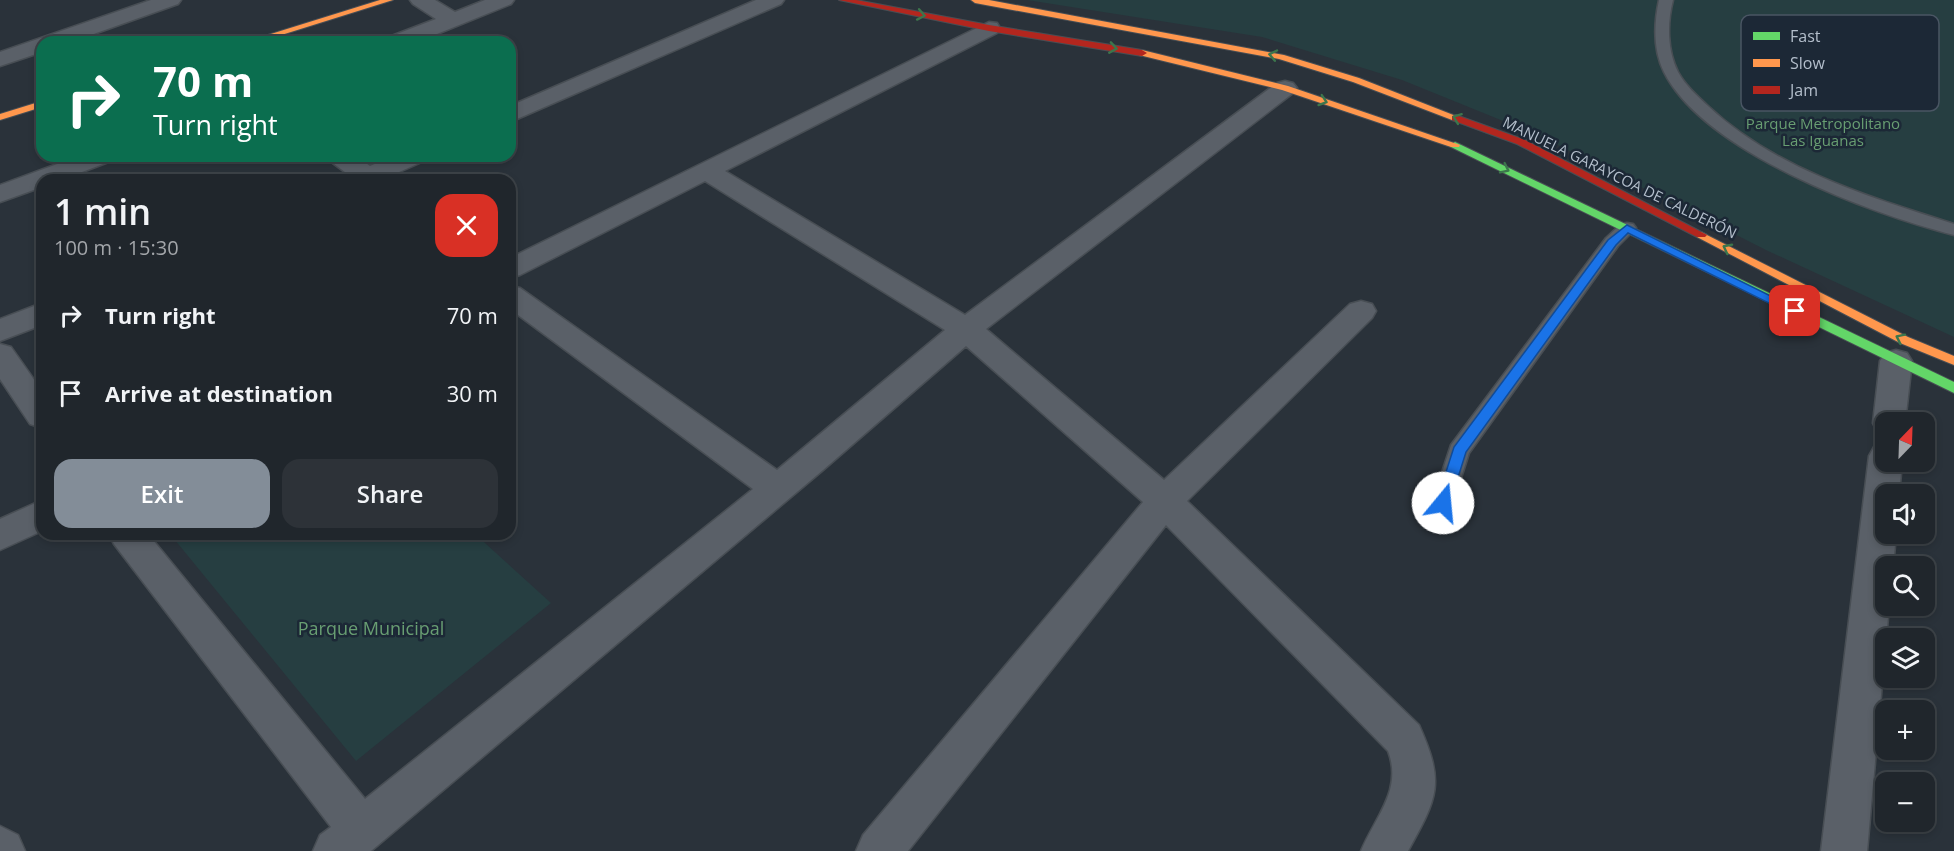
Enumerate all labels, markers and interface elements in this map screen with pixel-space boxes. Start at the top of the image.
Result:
one-way arrow [916,8,926,21]
legend [1741,15,1939,111]
text: Fast [1790,25,1821,47]
one-way arrow [1108,41,1118,54]
one-way arrow [1268,49,1278,62]
text: 70 m [153,52,253,109]
text: Slow [1790,52,1825,74]
icon: right [54,60,132,138]
text: Jam [1788,79,1818,101]
one-way arrow [1317,93,1327,106]
text: Turn right [153,106,278,143]
street label: MANUELA GARAYCOA DE CALDERÓN [1500,111,1740,243]
one-way arrow [1452,113,1463,125]
park label: Parque Metropolitano Las Iguanas [1746,113,1900,150]
one-way arrow [1498,162,1509,174]
text: 1 min [54,187,151,236]
button: close [435,194,498,257]
text: 100 m · 15:30 [54,234,179,261]
one-way arrow [1723,244,1733,255]
pin [1769,285,1820,336]
icon: arrive [1778,294,1811,327]
icon: right [54,299,87,332]
text: Turn right [105,300,216,330]
text: 70 m [447,300,498,330]
one-way arrow [1896,333,1907,345]
icon: arrive [54,377,87,410]
text: Arrive at destination [105,378,333,408]
text: 30 m [447,378,498,408]
north arrow [1875,412,1935,472]
map controls [1875,412,1935,832]
button: Exit [54,459,270,528]
button: Share [282,459,498,528]
position arrow [1411,471,1475,535]
button: sound [1875,484,1935,544]
button: search [1875,556,1935,616]
park label: Parque Municipal [298,616,444,640]
button: layers [1875,628,1935,688]
button: + [1875,700,1935,760]
button: − [1875,772,1935,832]

